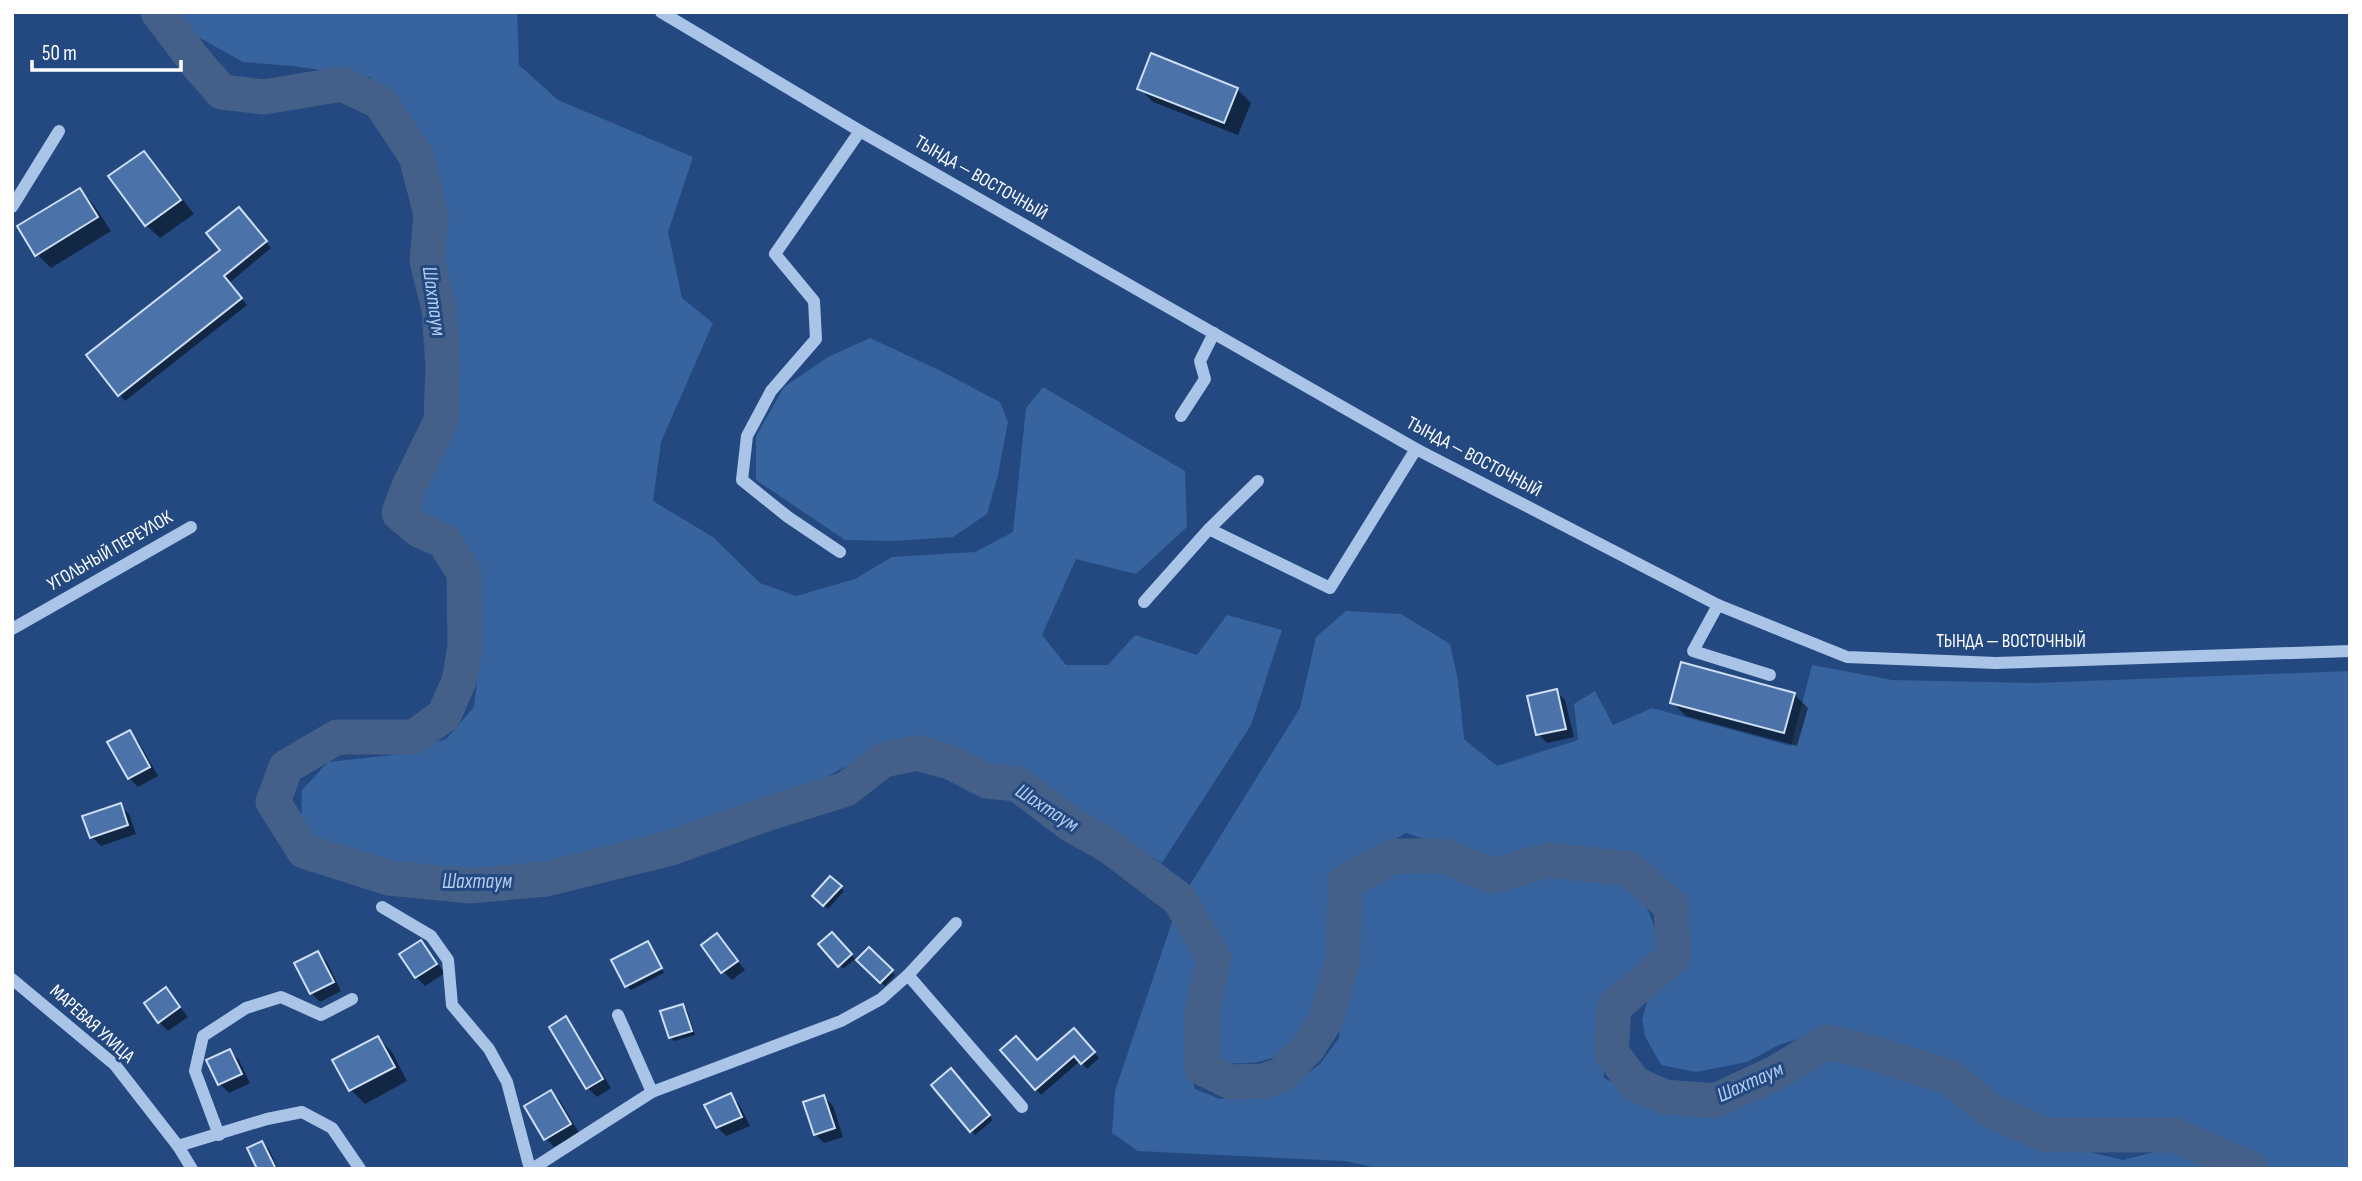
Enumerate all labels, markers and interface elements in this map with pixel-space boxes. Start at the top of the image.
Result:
scale bar [32,28,180,72]
text: 50 m [42,41,77,66]
street label: ТЫНДА — ВОСТОЧНЫЙ [910,131,1052,225]
water label: Шахтаум [417,265,451,337]
street label: ТЫНДА — ВОСТОЧНЫЙ [1402,412,1546,502]
street label: УГОЛЬНЫЙ ПЕРЕУЛОК [43,506,177,596]
street label: ТЫНДА — ВОСТОЧНЫЙ [1936,630,2086,653]
water label: Шахтаум [1011,778,1083,838]
water label: Шахтаум [442,869,512,894]
street label: МАРЕВАЯ УЛИЦА [45,980,140,1069]
water label: Шахтаум [1713,1056,1787,1108]

